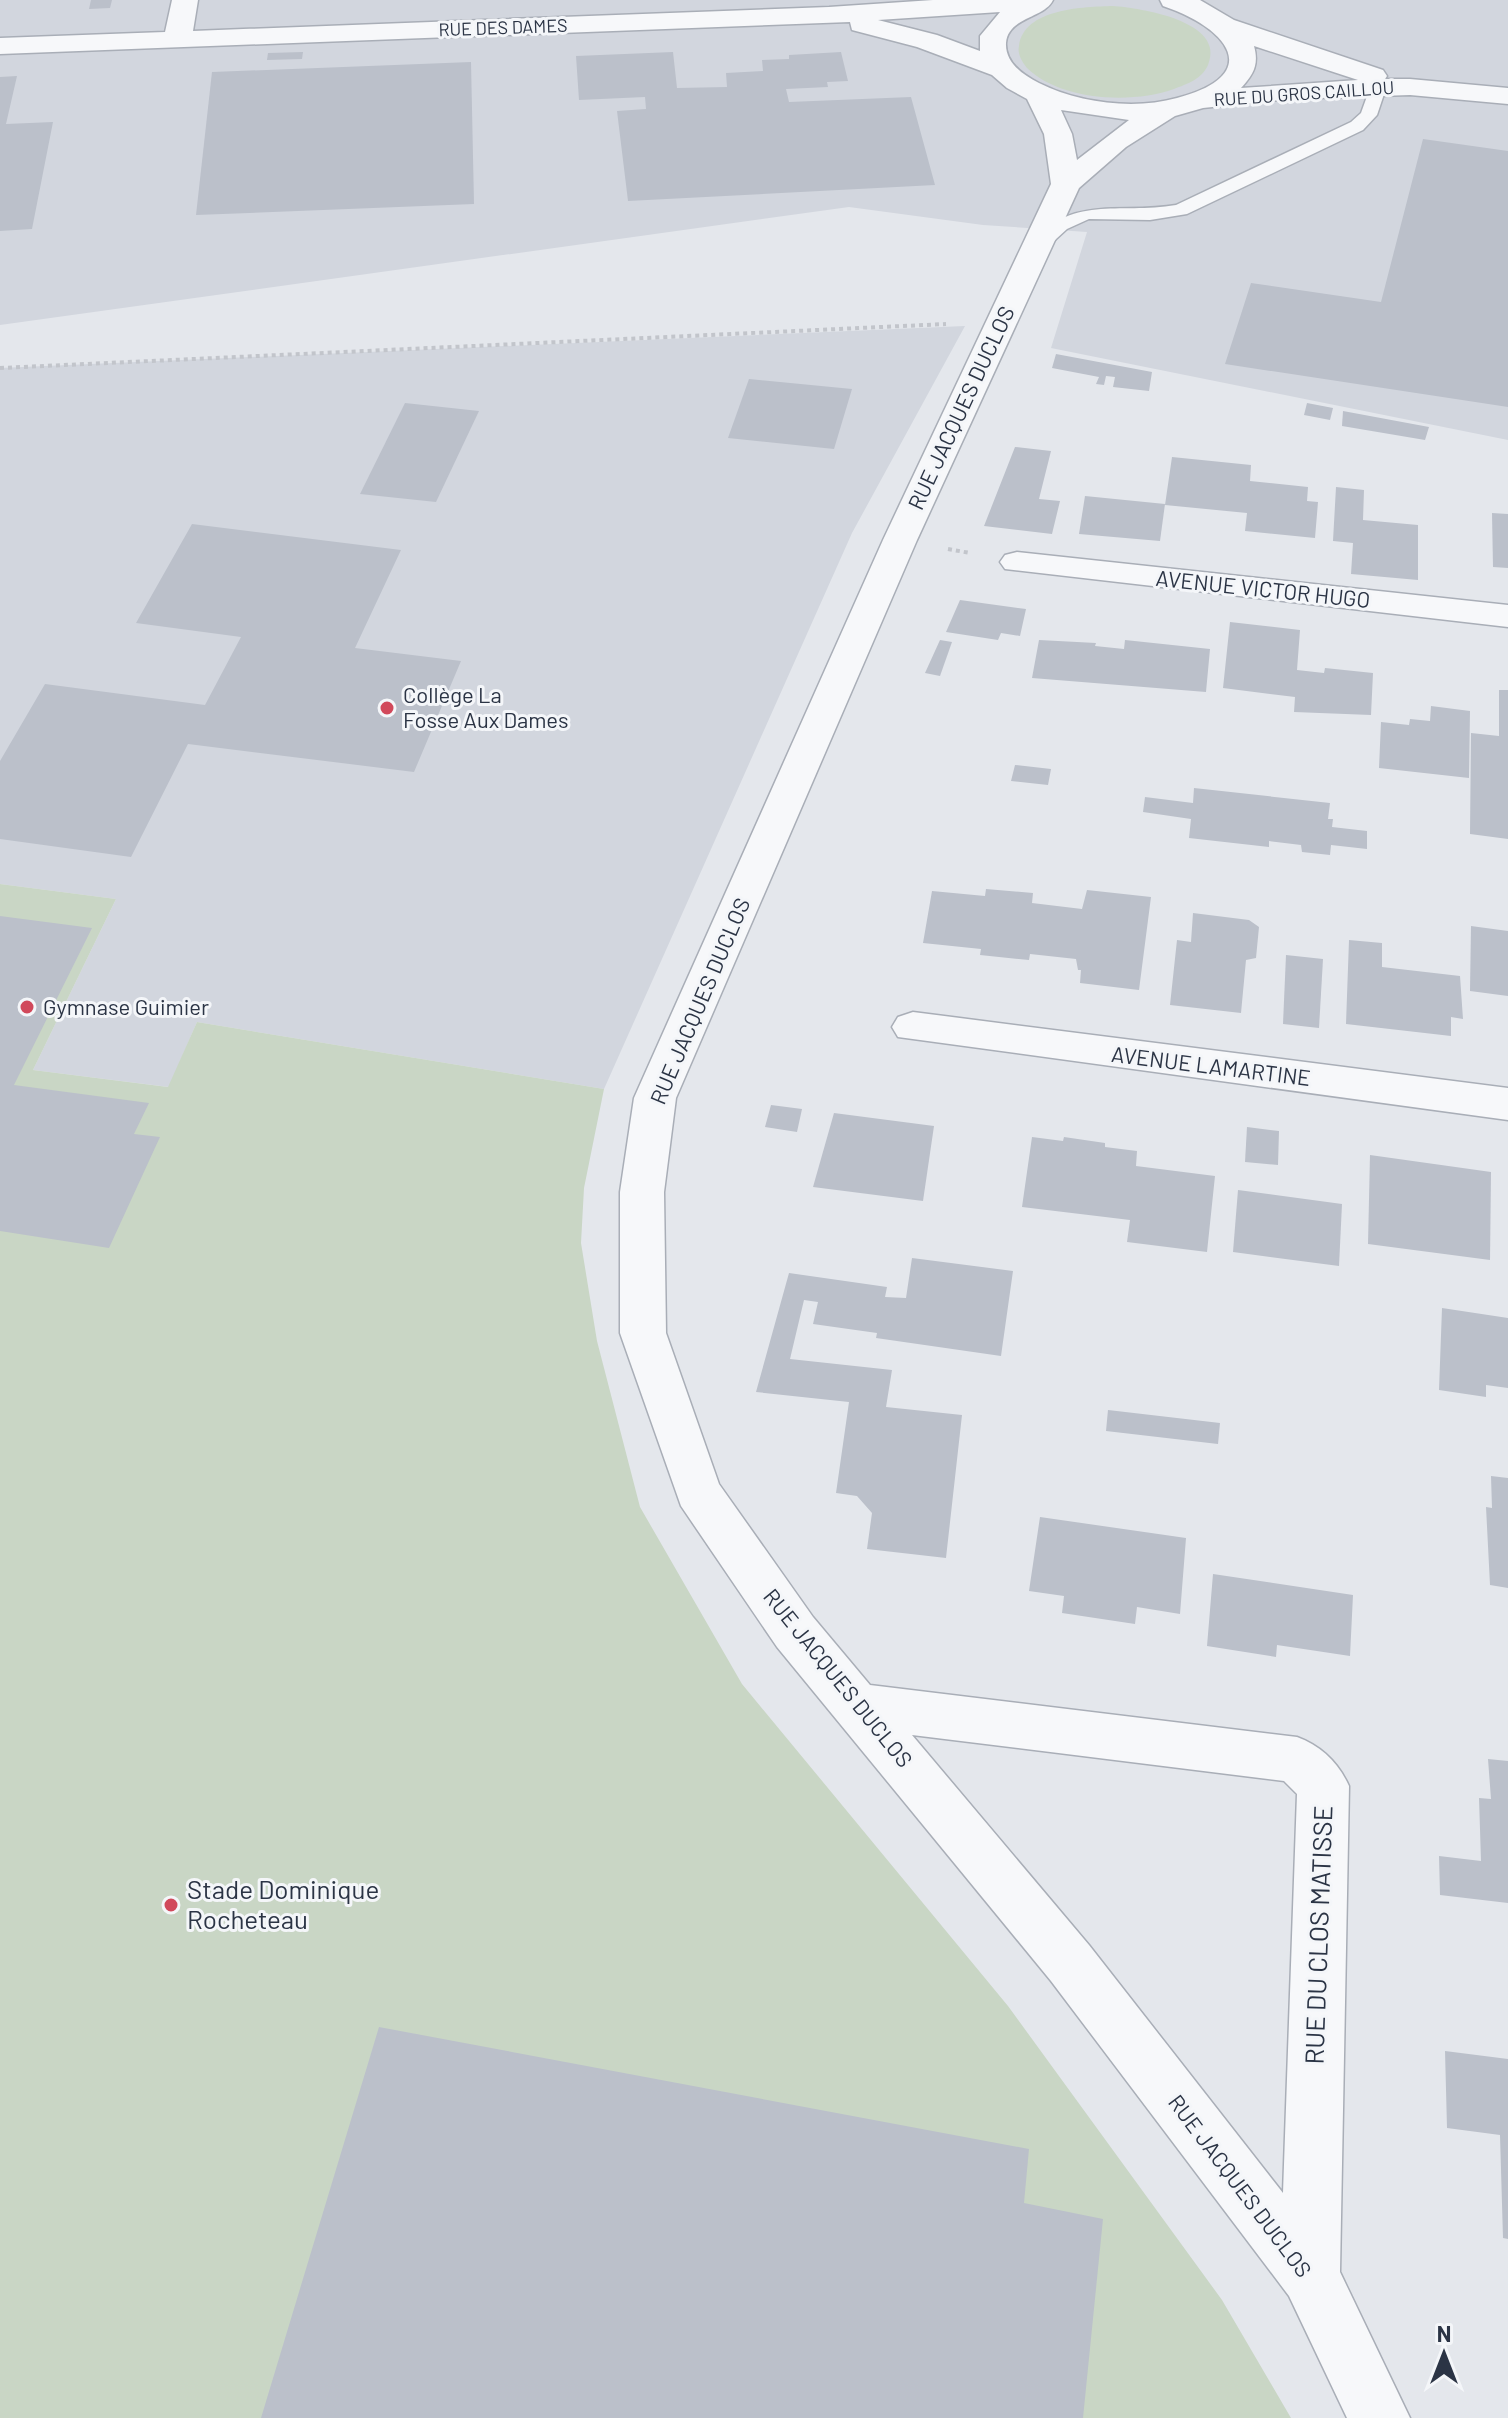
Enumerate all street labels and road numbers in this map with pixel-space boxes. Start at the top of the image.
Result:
street label: RUE DES DAMES [438,14,568,40]
street label: RUE DU GROS CAILLOU [1213,76,1395,110]
street label: RUE JACQUES DUCLOS [901,302,1019,514]
street label: AVENUE VICTOR HUGO [1155,564,1372,612]
street label: RUE JACQUES DUCLOS [644,893,754,1108]
street label: AVENUE LAMARTINE [1110,1040,1312,1090]
street label: RUE JACQUES DUCLOS [759,1583,919,1772]
street label: RUE DU CLOS MATISSE [1297,1805,1338,2065]
street label: RUE JACQUES DUCLOS [1164,2089,1318,2282]

